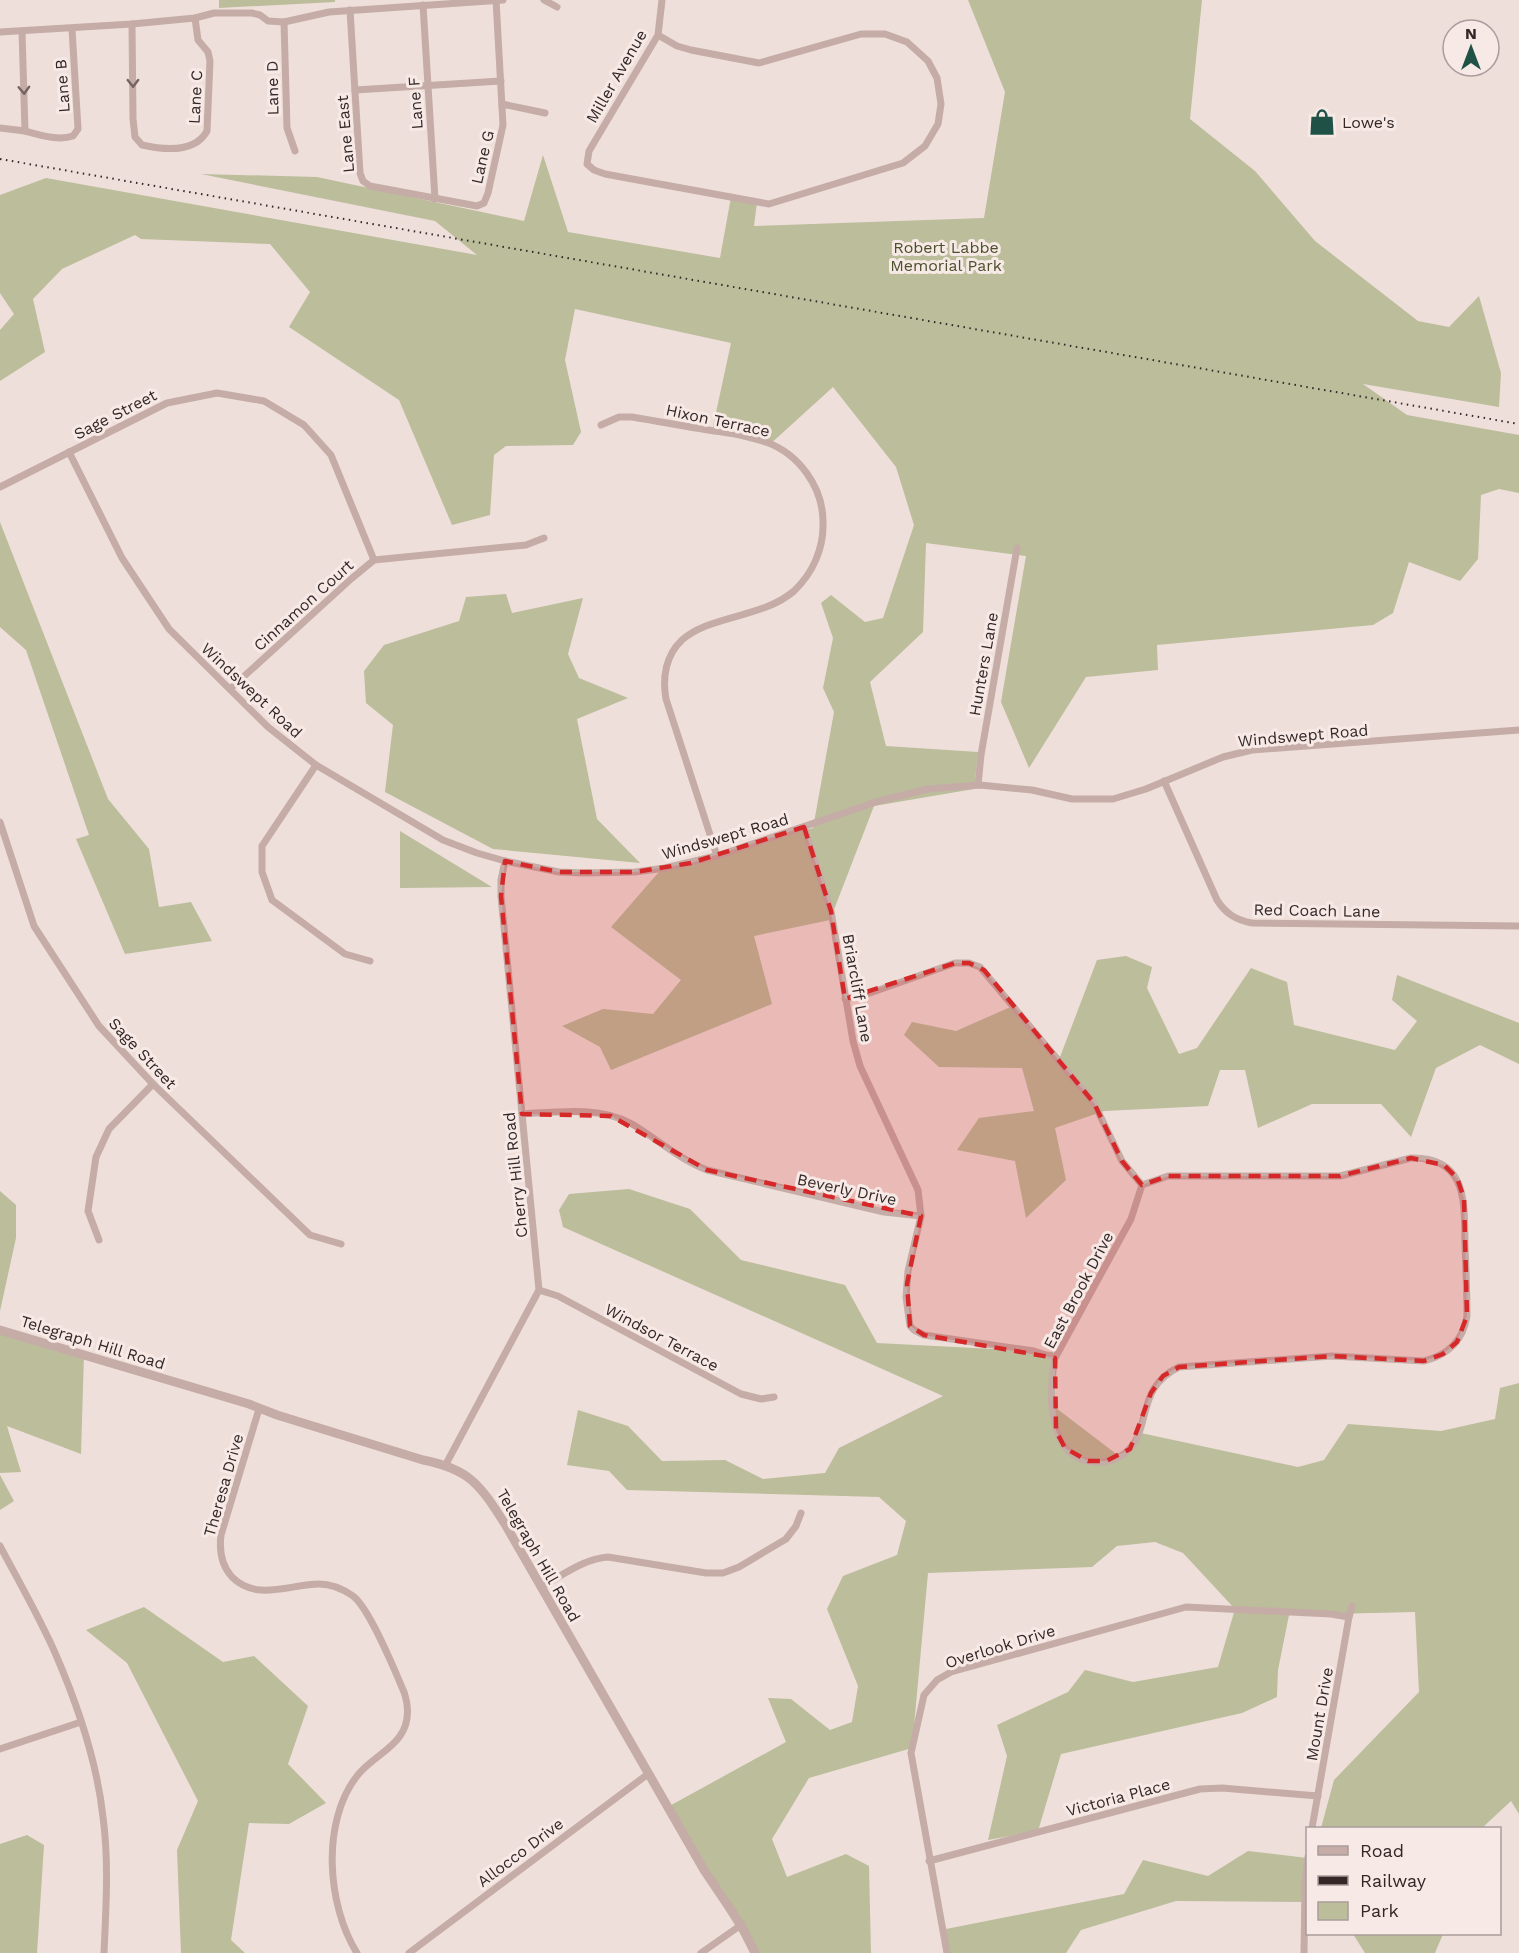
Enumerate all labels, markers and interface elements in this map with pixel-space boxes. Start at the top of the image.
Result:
north arrow [1441,18,1501,78]
text: N [1465,24,1477,43]
street label: Miller Avenue [582,26,651,126]
street label: Lane B [51,59,74,113]
street label: Lane D [263,60,282,116]
street label: Lane C [185,69,206,125]
street label: Lane F [404,76,427,130]
one-way arrow [127,78,139,87]
one-way arrow [17,85,30,94]
street label: Lane East [333,94,358,173]
shop icon: Lowe's [1307,107,1337,137]
place label: Lowe's [1342,113,1395,132]
street label: Lane G [467,128,498,186]
park label: Robert Labbe Memorial Park [890,238,1002,275]
street label: Sage Street [71,385,160,443]
street label: Hixon Terrace [664,400,772,441]
street label: Cinnamon Court [250,555,357,655]
street label: Hunters Lane [965,611,1002,717]
street label: Windswept Road [197,639,306,742]
street label: Windswept Road [1237,720,1369,751]
street label: Windswept Road [660,809,791,864]
street label: Red Coach Lane [1253,900,1381,921]
street label: Briarcliff Lane [839,932,876,1044]
street label: Sage Street [105,1014,181,1093]
street label: Cherry Hill Road [499,1111,532,1239]
street label: Beverly Drive [795,1170,898,1209]
street label: East Brook Drive [1040,1228,1117,1352]
street label: Windsor Terrace [602,1299,722,1375]
street label: Telegraph Hill Road [18,1311,167,1374]
street label: Theresa Drive [200,1431,247,1539]
street label: Telegraph Hill Road [493,1485,584,1625]
street label: Overlook Drive [943,1621,1057,1672]
street label: Mount Drive [1302,1666,1337,1762]
street label: Victoria Place [1064,1774,1172,1820]
street label: Allocco Drive [474,1814,567,1891]
legend [1306,1827,1501,1935]
text: Road [1360,1840,1404,1861]
text: Railway [1360,1870,1427,1891]
text: Park [1360,1900,1399,1921]

